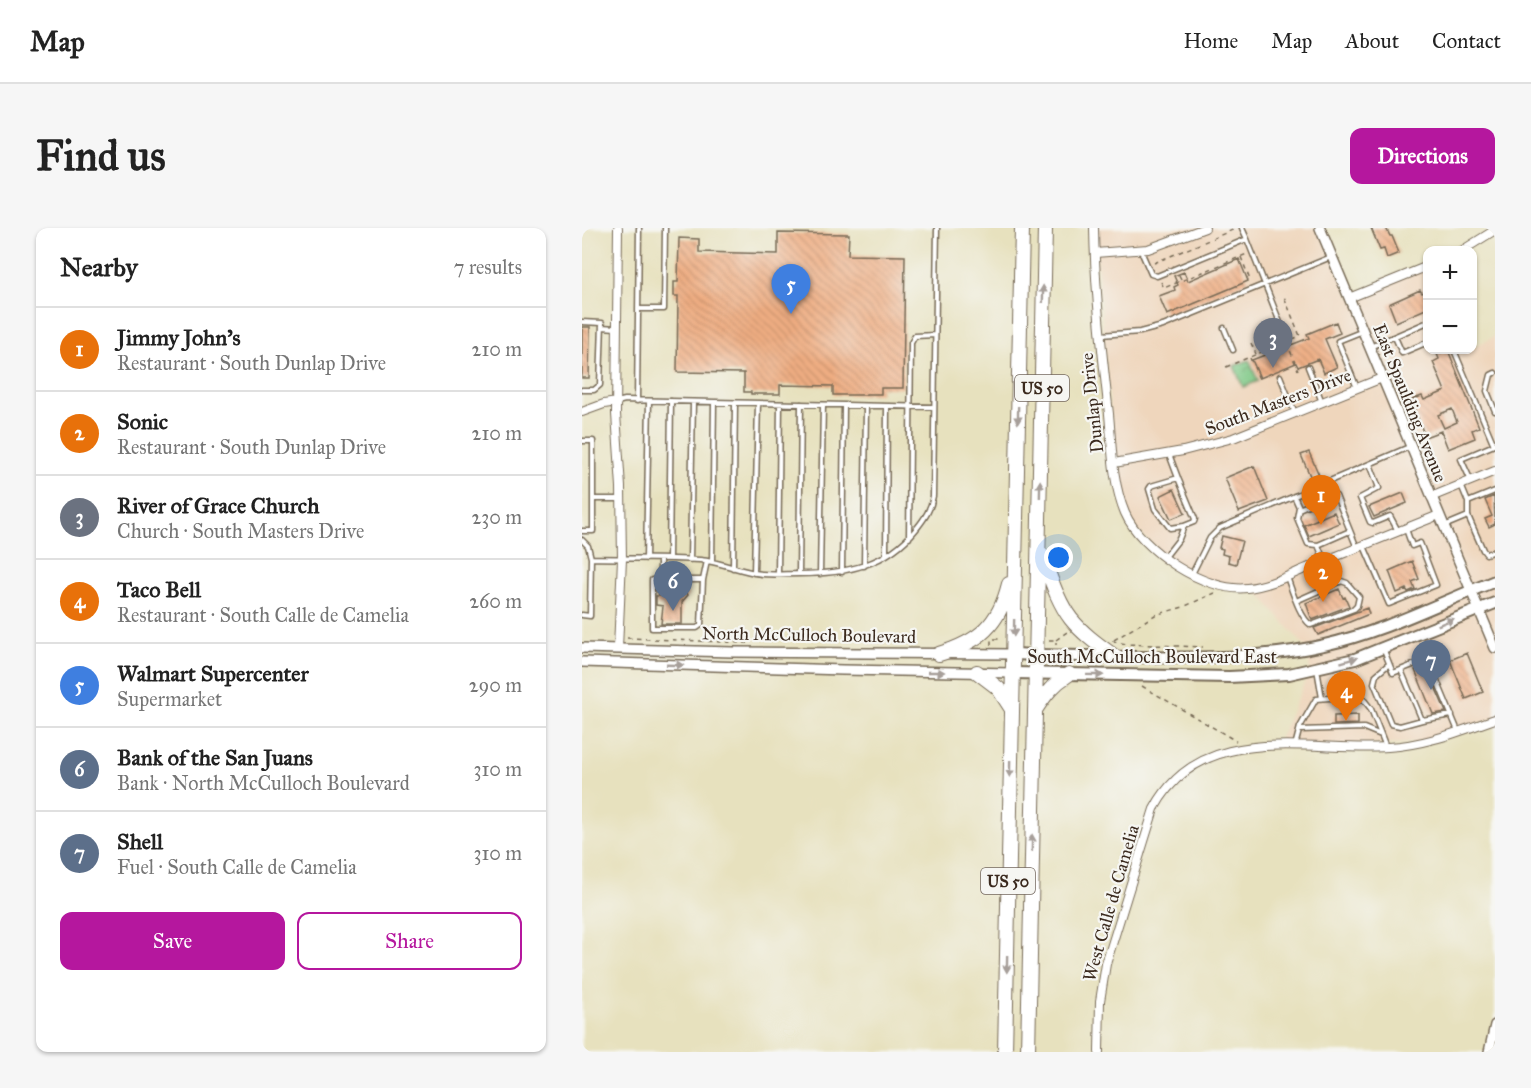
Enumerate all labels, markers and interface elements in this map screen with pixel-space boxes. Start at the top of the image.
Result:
text: Map [30,24,85,59]
text: Home [1183,28,1238,54]
text: Map [1271,28,1312,54]
text: About [1345,28,1399,54]
text: Contact [1432,28,1501,54]
button: Directions [1350,128,1495,184]
text: Find us [36,130,166,182]
map controls [1423,246,1477,354]
button: + [1423,246,1477,300]
text: Nearby [60,251,138,283]
text: 7 results [454,255,522,279]
pin: 5 [772,264,810,314]
one-way arrow [1039,285,1048,304]
button: − [1423,300,1477,354]
pin: 3 [1254,318,1292,368]
street label: East Spaulding Avenue [1367,321,1452,486]
text: Jimmy John's [117,324,241,351]
text: 1 [76,337,83,361]
text: 210 m [472,337,522,361]
text: Restaurant · South Dunlap Drive [117,351,386,375]
street label: Dunlap Drive [1076,352,1108,454]
street label: South Masters Drive [1202,364,1354,440]
road number: US 50 [1015,375,1069,401]
one-way arrow [1014,406,1023,425]
text: Sonic [117,408,168,435]
text: 2 [75,421,84,445]
text: 210 m [472,421,522,445]
text: Restaurant · South Dunlap Drive [117,435,386,459]
pin: 1 [1302,476,1340,525]
one-way arrow [1035,480,1044,499]
text: River of Grace Church [117,492,319,519]
text: 3 [76,505,84,529]
text: 230 m [471,505,522,529]
text: Church · South Masters Drive [117,519,364,543]
your location [1044,543,1073,572]
pin: 2 [1304,552,1342,602]
pin: 6 [654,562,692,611]
text: Taco Bell [117,576,201,603]
text: 4 [74,589,85,613]
text: 260 m [469,589,522,613]
text: Restaurant · South Calle de Camelia [117,603,409,627]
one-way arrow [1437,617,1455,626]
one-way arrow [1009,619,1019,638]
street label: North McCulloch Boulevard [702,622,916,648]
pin: 7 [1412,640,1450,690]
street label: South McCulloch Boulevard East [1027,646,1277,668]
one-way arrow [1340,655,1358,664]
text: Walmart Supercenter [117,660,309,687]
one-way arrow [666,660,685,670]
one-way arrow [926,667,945,677]
one-way arrow [1085,670,1104,679]
pin: 4 [1326,672,1365,721]
text: 5 [75,673,84,697]
text: 290 m [469,673,522,697]
text: Supermarket [117,687,222,711]
text: Bank of the San Juans [117,744,313,771]
text: 6 [74,757,85,781]
text: 310 m [473,757,522,781]
one-way arrow [1006,759,1015,778]
text: Bank · North McCulloch Boulevard [117,771,410,795]
street label: West Calle de Camelia [1078,822,1144,984]
text: Shell [117,828,163,855]
one-way arrow [1027,833,1037,852]
text: 7 [74,841,85,865]
text: 310 m [473,841,522,865]
text: Fuel · South Calle de Camelia [117,855,357,879]
road number: US 50 [981,868,1035,894]
button: Save [60,912,285,970]
button: Share [297,912,522,970]
one-way arrow [1002,954,1011,973]

